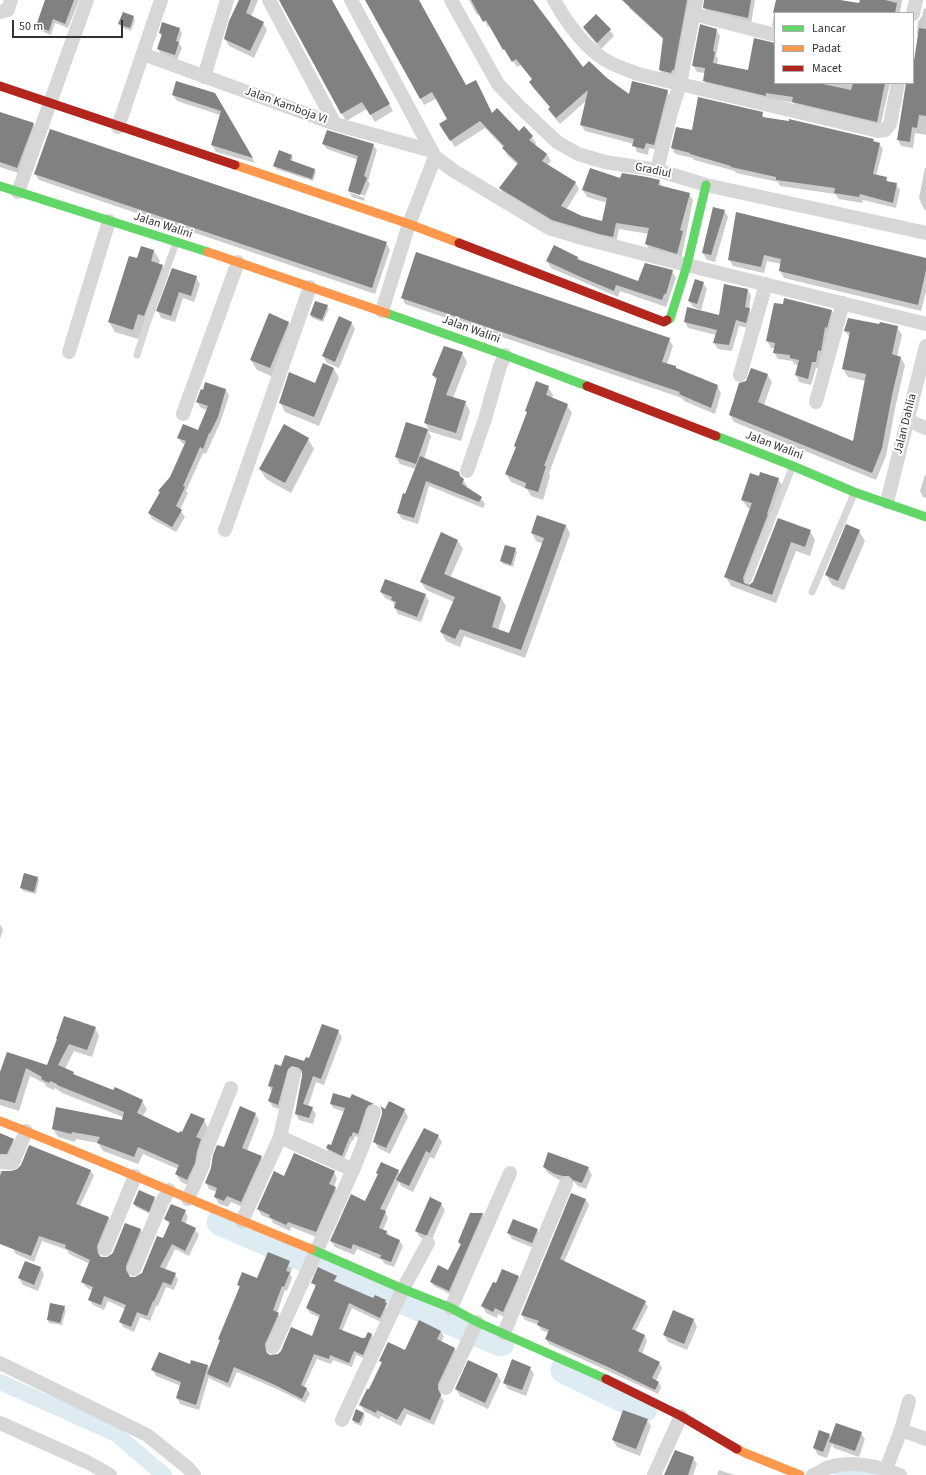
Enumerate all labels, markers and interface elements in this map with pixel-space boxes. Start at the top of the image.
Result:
scale bar [14,12,125,38]
legend [774,12,914,84]
text: 50 m [19,18,43,35]
text: Lancar [812,20,846,37]
text: Padat [812,40,841,57]
text: Macet [812,60,842,77]
street label: Jalan Kamboja VI [243,84,329,128]
street label: Gradiul [634,160,672,182]
street label: Jalan Walini [132,210,194,242]
street label: Jalan Walini [440,313,502,347]
street label: Jalan Dahlia [892,392,920,456]
street label: Jalan Walini [743,428,805,464]

